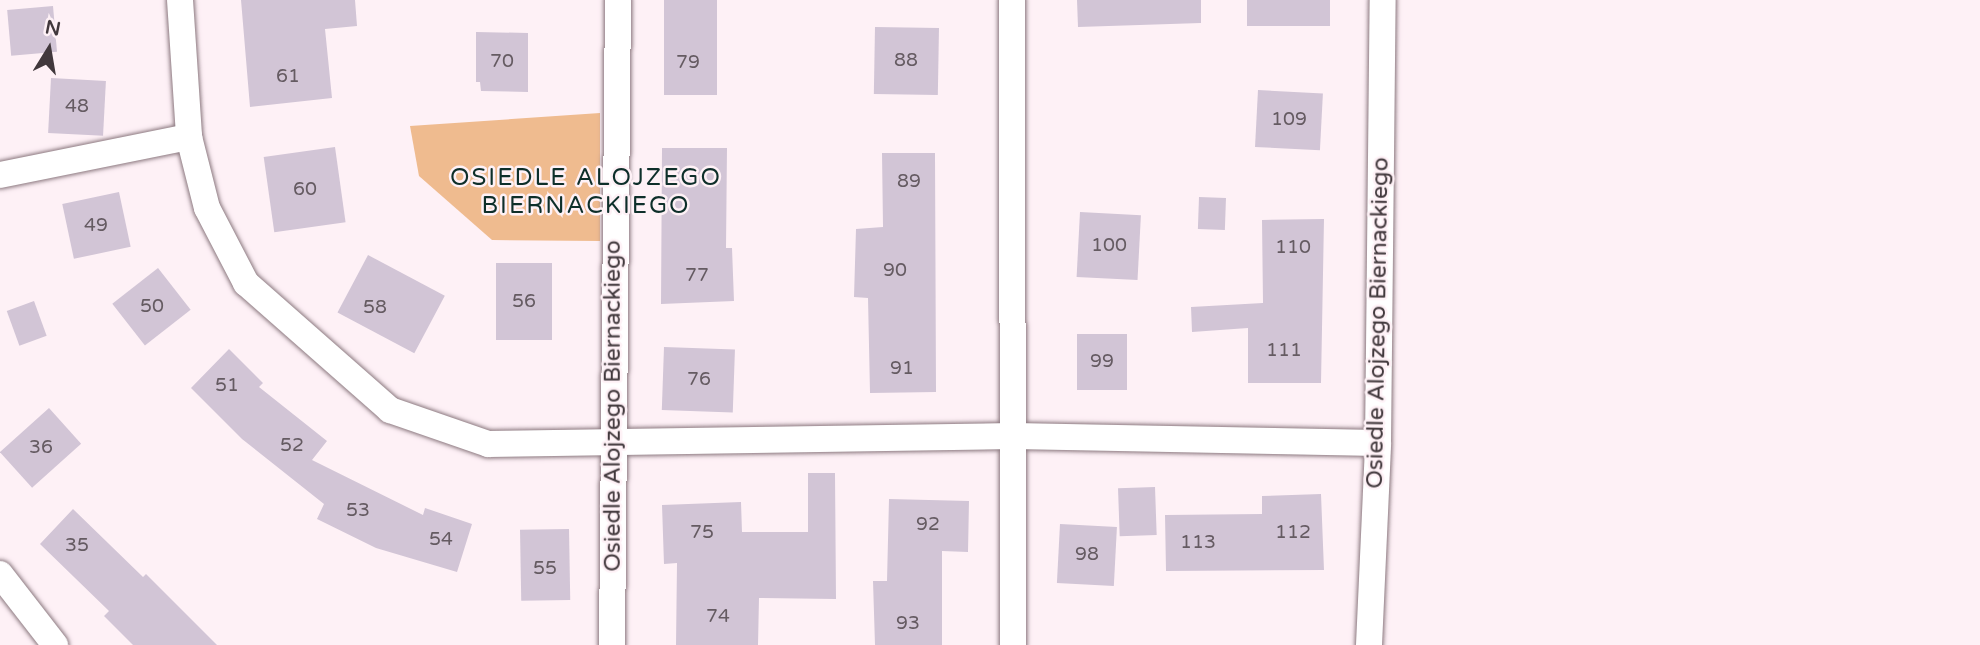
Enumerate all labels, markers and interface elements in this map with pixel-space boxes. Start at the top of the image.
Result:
north arrow [14,14,84,84]
text: N [43,16,63,41]
house number: 88 [894,50,918,72]
house number: 70 [490,51,514,73]
house number: 79 [676,52,700,74]
house number: 61 [276,66,300,88]
house number: 48 [65,96,89,118]
house number: 109 [1271,109,1307,131]
street label: Osiedle Alojzego Biernackiego [1361,157,1395,489]
district label: OSIEDLE ALOJZEGO BIERNACKIEGO [452,164,720,220]
house number: 89 [897,171,921,193]
house number: 60 [293,179,317,201]
house number: 49 [84,215,108,237]
house number: 100 [1091,235,1127,257]
house number: 110 [1275,237,1311,259]
street label: Osiedle Alojzego Biernackiego [599,240,627,572]
house number: 90 [883,260,907,282]
house number: 77 [685,265,709,287]
house number: 56 [512,291,536,313]
house number: 50 [140,296,164,318]
house number: 58 [363,297,387,319]
house number: 111 [1266,340,1302,362]
house number: 99 [1090,351,1114,373]
house number: 91 [890,358,914,380]
house number: 76 [687,369,711,391]
house number: 51 [215,375,239,397]
house number: 52 [280,435,304,457]
house number: 36 [29,437,53,459]
house number: 53 [346,500,370,522]
house number: 92 [916,514,940,536]
house number: 75 [690,522,714,544]
house number: 112 [1275,522,1311,544]
house number: 54 [429,529,453,551]
house number: 113 [1180,532,1216,554]
house number: 35 [65,535,89,557]
house number: 98 [1075,544,1099,566]
house number: 55 [533,558,557,580]
house number: 74 [706,606,730,628]
house number: 93 [896,613,920,635]

